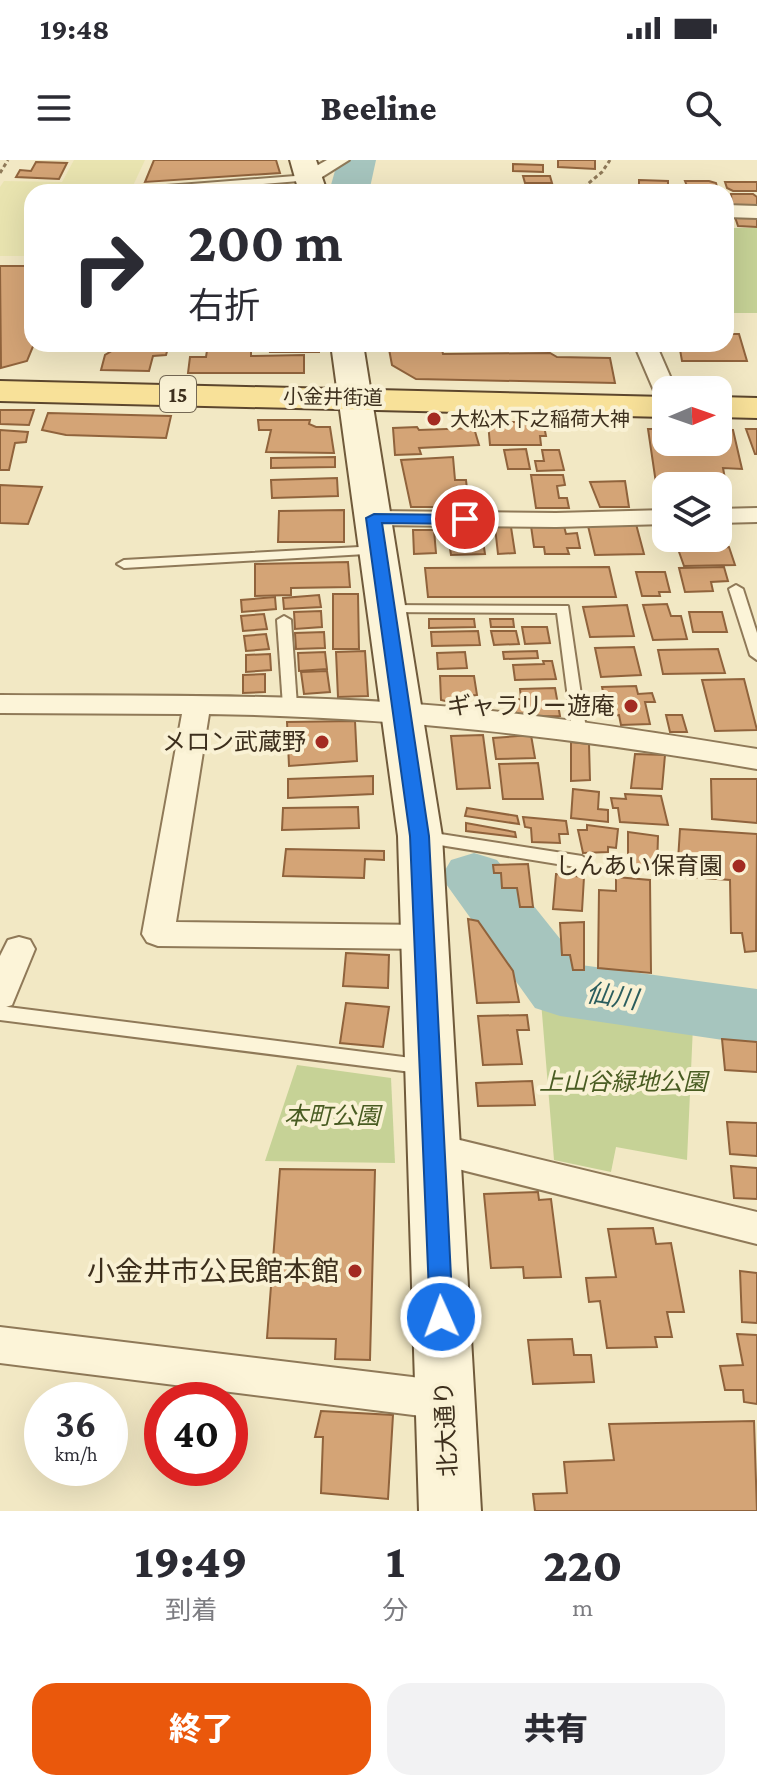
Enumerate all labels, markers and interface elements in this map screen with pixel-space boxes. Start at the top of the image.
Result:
text: 19:48 [40,12,110,45]
icon: menu [32,86,76,130]
icon: search [681,86,725,130]
text: Beeline [320,88,437,128]
text: 200 m [188,211,343,273]
icon: right [56,216,160,320]
text: 右折 [188,286,260,326]
road number: 15 [160,376,196,412]
north arrow [652,376,732,456]
map controls [652,376,732,552]
street label: 小金井街道 [283,385,383,409]
place label: 大松木下之稲荷大神 [450,408,630,430]
marker: 大松木下之稲荷大神 [425,410,443,428]
button: layers [652,472,732,552]
pin [431,485,499,553]
icon: arrive [443,497,487,541]
place label: ギャラリー遊庵 [447,692,615,719]
marker: ギャラリー遊庵 [622,697,640,715]
place label: メロン武蔵野 [162,728,306,755]
marker: メロン武蔵野 [313,733,331,751]
place label: しんあい保育園 [555,852,723,879]
marker: しんあい保育園 [730,857,748,875]
water label: 仙川 [584,979,643,1015]
park label: 上山谷緑地公園 [539,1068,710,1095]
park label: 本町公園 [284,1102,383,1129]
place label: 小金井市公民館本館 [87,1256,339,1287]
marker: 小金井市公民館本館 [346,1262,364,1280]
position arrow [399,1275,483,1359]
street label: 北大通り [430,1380,461,1478]
speed limit sign: 40 [144,1382,248,1486]
text: 36 [55,1401,97,1446]
text: km/h [54,1443,98,1465]
text: 19:49 [135,1534,248,1587]
text: 1 [386,1534,405,1587]
text: 220 [543,1538,622,1591]
text: m [572,1593,593,1622]
text: 到着 [165,1596,217,1625]
text: 分 [382,1596,408,1625]
button: 終了 [32,1683,371,1775]
button: 共有 [387,1683,725,1775]

